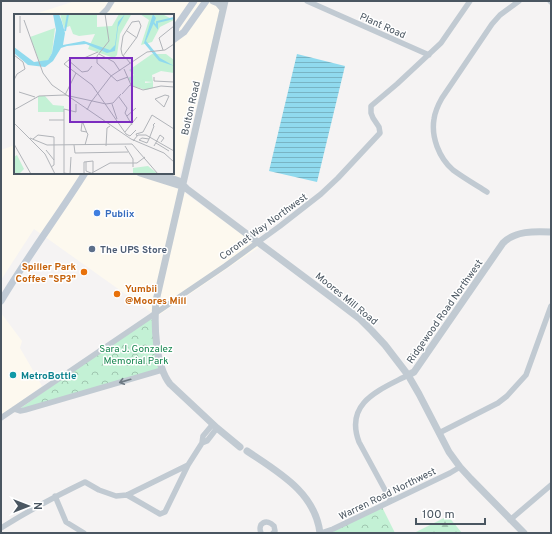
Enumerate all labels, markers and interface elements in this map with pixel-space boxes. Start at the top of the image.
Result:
street label: Plant Road [357,10,407,42]
inset map [14,14,174,174]
street label: Bolton Road [179,80,204,137]
street label: Coronet Way Northwest [217,191,311,264]
marker: Publix [92,208,102,218]
place label: Publix [105,208,135,221]
marker: The UPS Store [87,244,97,254]
place label: The UPS Store [100,244,167,257]
street label: Ridgewood Road Northwest [404,257,486,366]
place label: Spiller Park Coffee "SP3" [16,261,76,286]
marker: Spiller Park Coffee "SP3" [79,267,89,277]
street label: Moores Mill Road [312,270,380,328]
place label: Yumbii @Moores Mill [125,283,186,308]
marker: Yumbii @Moores Mill [112,289,122,299]
park label: Sara J. Gonzalez Memorial Park [99,343,173,368]
marker: MetroBottle [8,370,18,380]
place label: MetroBottle [21,370,77,383]
one-way arrow [118,378,131,385]
street label: Warren Road Northwest [337,465,439,524]
north arrow [8,486,48,526]
scale bar [416,500,485,526]
text: N [30,502,44,510]
text: 100 m [422,507,455,523]

